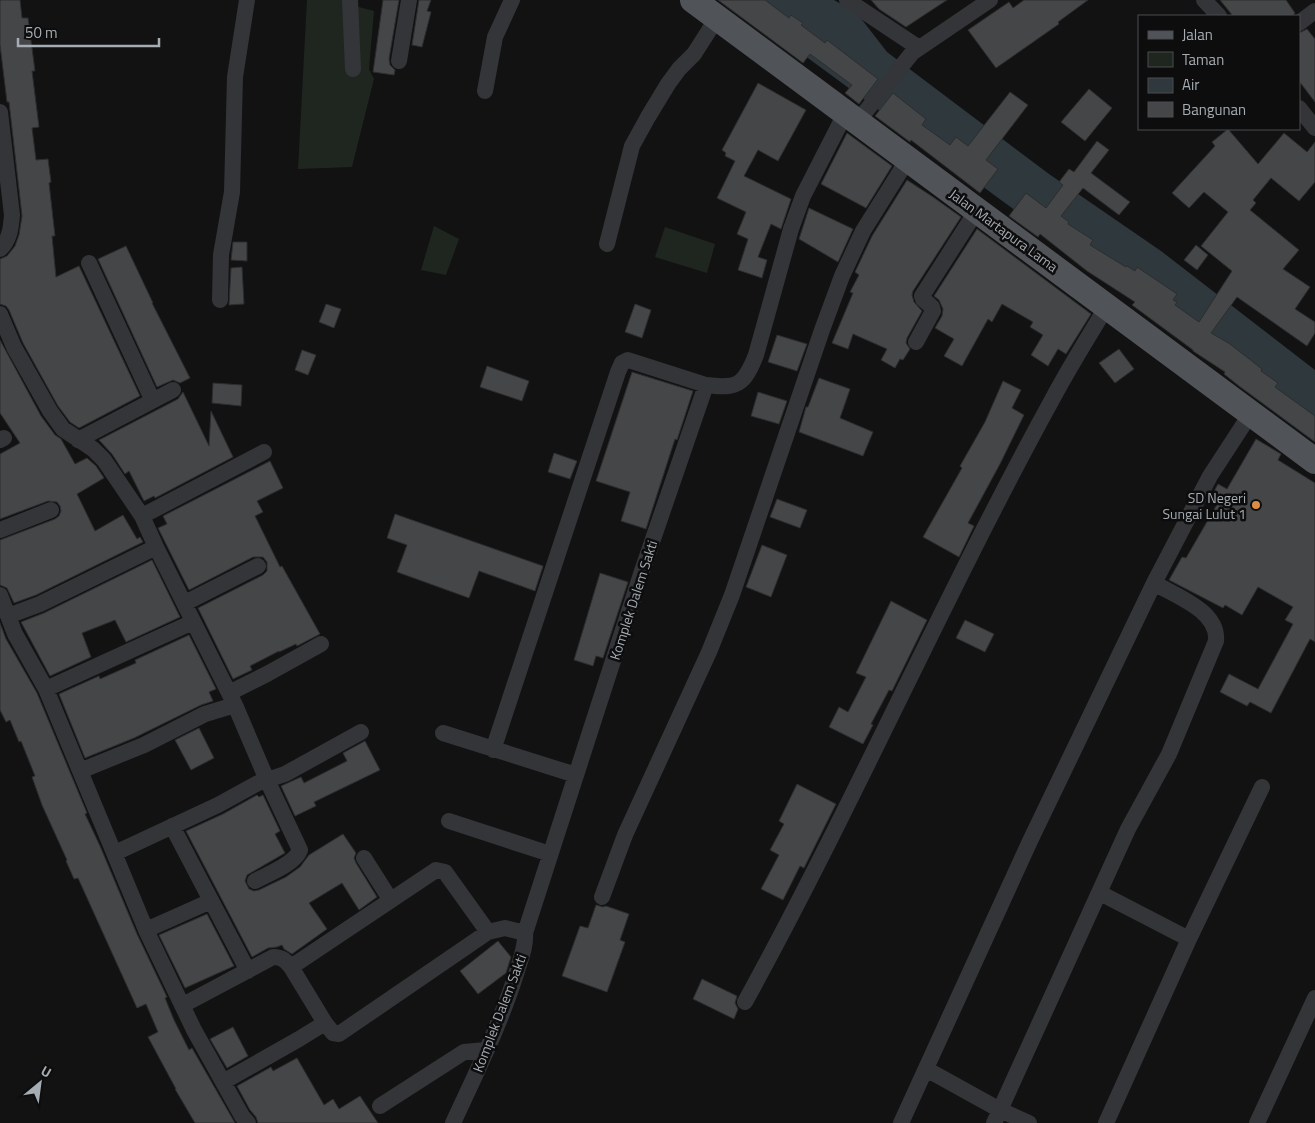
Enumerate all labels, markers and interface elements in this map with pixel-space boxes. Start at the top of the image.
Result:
scale bar [18,15,159,47]
legend [1138,15,1300,130]
text: 50 m [25,21,58,44]
text: Jalan [1182,23,1213,46]
text: Taman [1182,48,1224,71]
text: Air [1182,73,1199,96]
text: Bangunan [1182,98,1246,121]
street label: Jalan Martapura Lama [945,183,1063,277]
place label: SD Negeri Sungai Lulut 1 [1163,487,1246,524]
marker: SD Negeri Sungai Lulut 1 [1250,499,1262,511]
street label: Komplek Dalem Sakti [604,537,662,663]
street label: Komplek Dalem Sakti [467,951,531,1075]
north arrow [15,1058,65,1108]
text: U [37,1060,56,1083]

